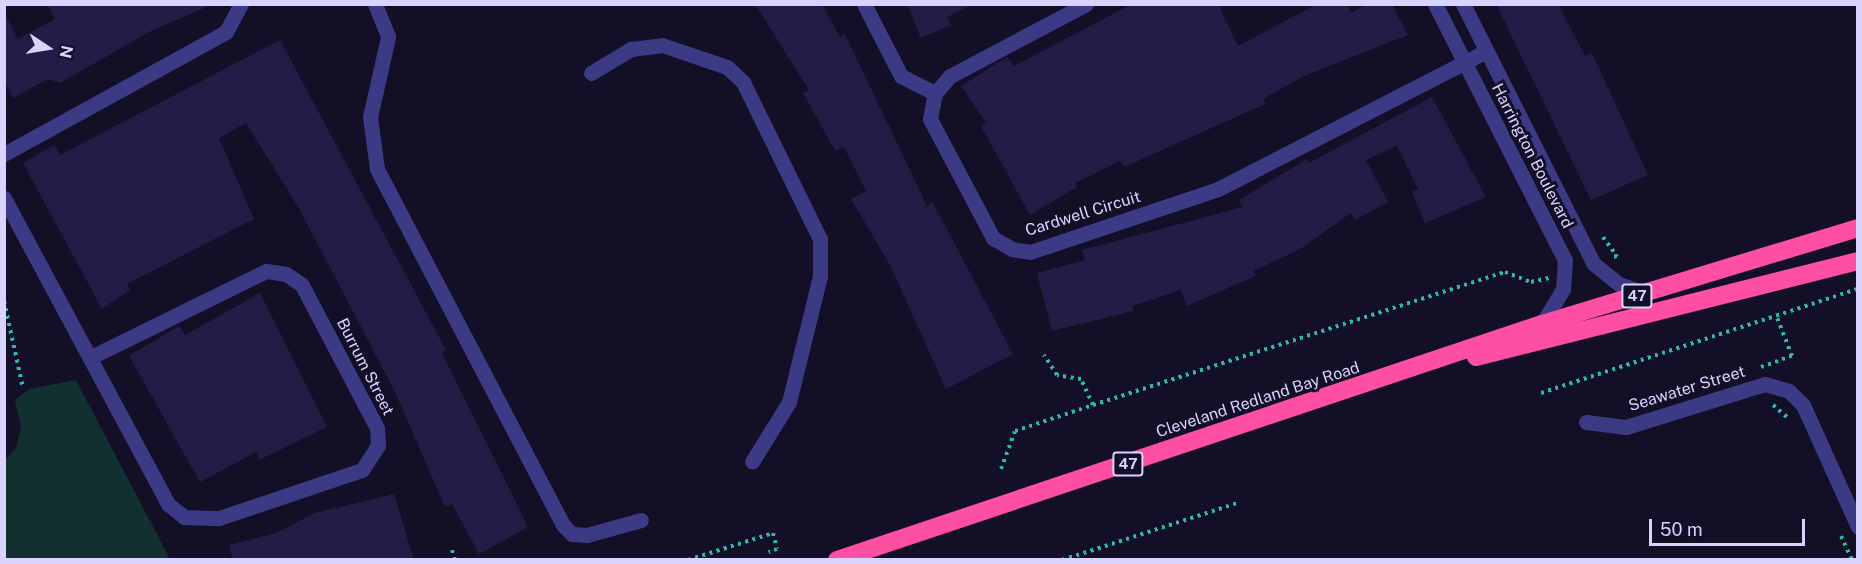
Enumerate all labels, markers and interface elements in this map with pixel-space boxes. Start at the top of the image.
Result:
north arrow [18,18,78,78]
text: N [56,44,77,60]
street label: Harrington Boulevard [1487,80,1577,232]
street label: Cardwell Circuit [1023,187,1143,241]
road number: 47 [1620,284,1654,308]
street label: Burrum Street [332,315,398,419]
street label: Cleveland Redland Bay Road [1154,358,1362,442]
street label: Seawater Street [1626,362,1748,416]
road number: 47 [1112,452,1144,476]
scale bar [1652,507,1808,545]
text: 50 m [1660,519,1703,540]

